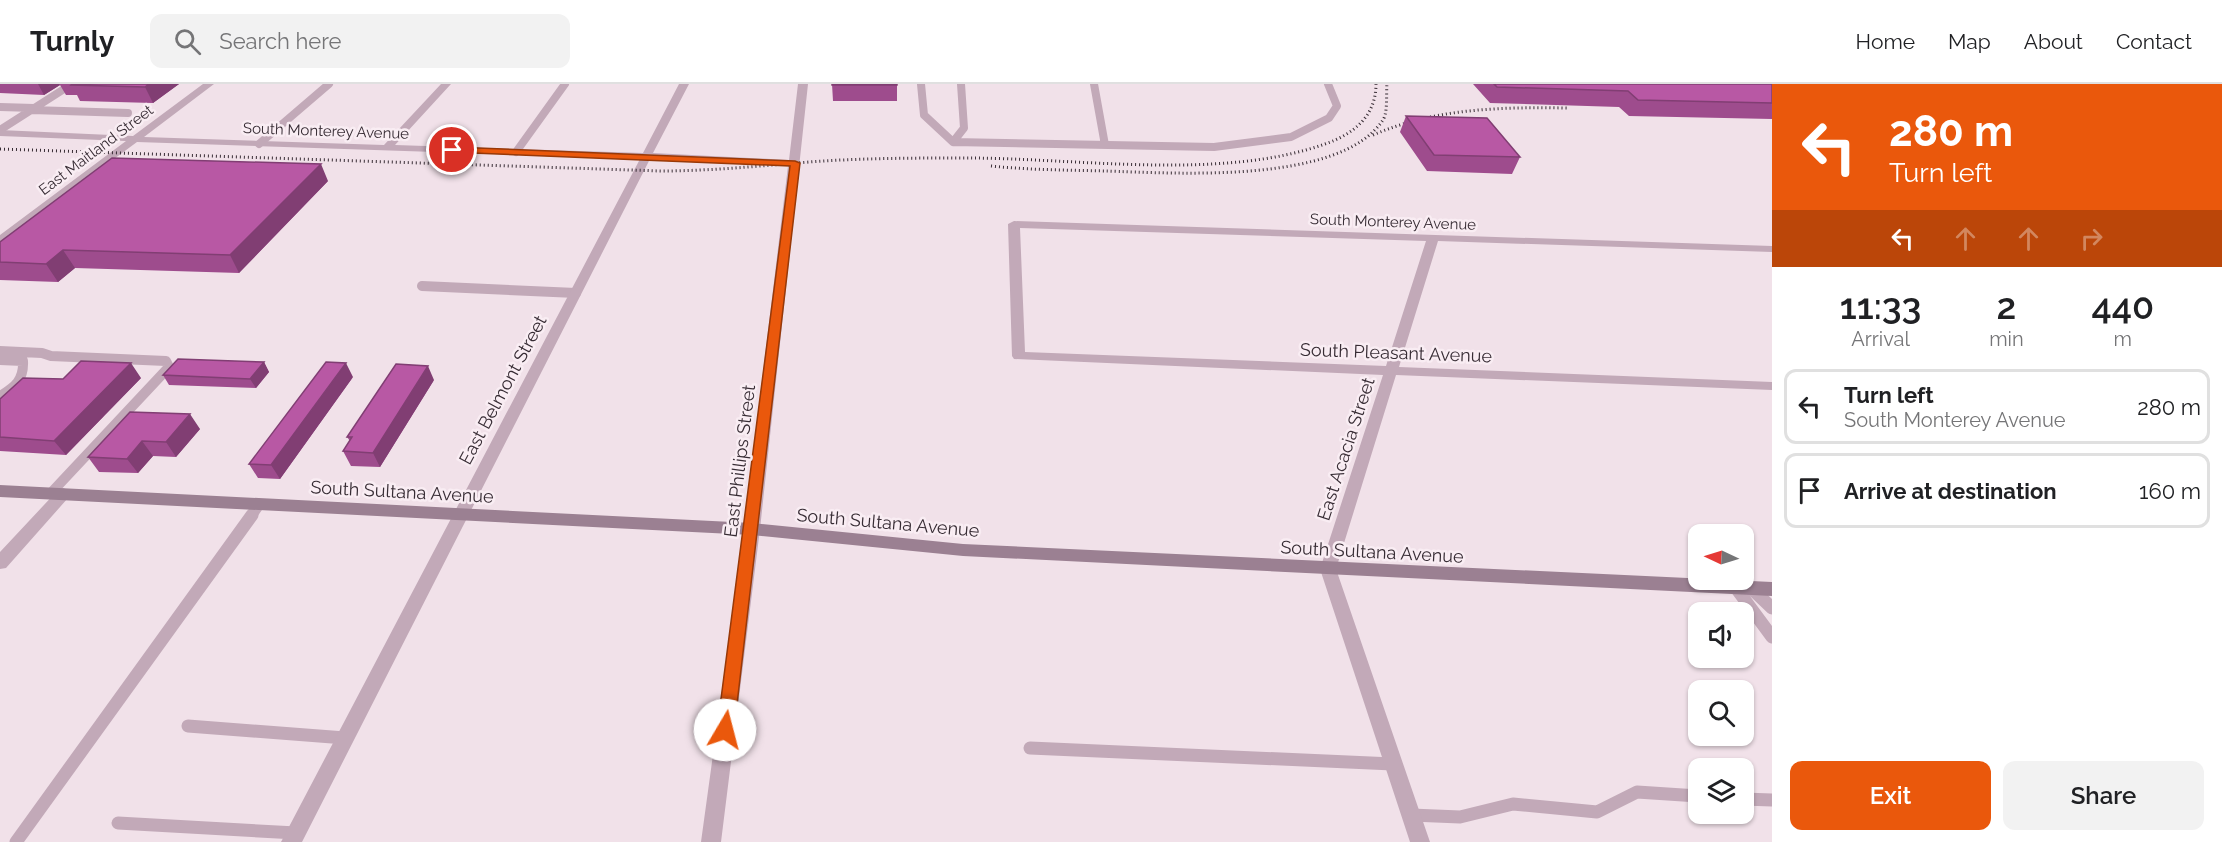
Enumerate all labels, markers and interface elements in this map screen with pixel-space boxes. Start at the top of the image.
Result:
search box [150,14,570,68]
text: Turnly [30,25,114,58]
icon: search [171,25,204,58]
text: Search here [219,28,341,54]
text: Home [1856,29,1915,54]
text: Map [1948,29,1991,54]
text: About [2024,29,2083,54]
text: Contact [2116,29,2192,54]
street label: East Maitland Street [35,101,157,199]
text: 280 m [1889,107,2013,156]
icon: left [1790,108,1868,186]
street label: South Monterey Avenue [243,119,410,143]
pin [426,124,477,175]
icon: arrive [435,133,468,166]
text: Turn left [1889,157,1992,188]
street label: South Monterey Avenue [1310,210,1477,234]
icon: left [1886,222,1919,255]
icon: ahead [1949,222,1982,255]
icon: ahead [2012,222,2045,255]
icon: right [2075,222,2108,255]
text: 11:33 [1840,285,1921,327]
text: 2 [1996,285,2016,327]
text: 440 [2091,285,2154,327]
street label: East Belmont Street [454,312,551,468]
text: Arrival [1851,327,1910,351]
text: min [1989,327,2024,351]
text: m [2114,327,2132,351]
street label: South Pleasant Avenue [1300,339,1493,366]
street label: East Acacia Street [1312,375,1379,523]
text: Turn left [1844,382,1934,408]
street label: East Phillips Street [720,383,759,538]
icon: left [1793,390,1826,423]
text: 280 m [2137,394,2201,420]
text: South Monterey Avenue [1844,408,2066,432]
icon: arrive [1793,474,1826,507]
street label: South Sultana Avenue [310,476,495,507]
text: Arrive at destination [1844,478,2057,504]
text: 160 m [2139,478,2201,504]
street label: South Sultana Avenue [796,504,981,541]
north arrow [1688,524,1754,590]
map controls [1688,524,1754,824]
street label: South Sultana Avenue [1280,536,1465,567]
button: sound [1688,602,1754,668]
button: search [1688,680,1754,746]
position arrow [693,698,757,762]
button: layers [1688,758,1754,824]
button: Exit [1790,761,1991,830]
button: Share [2003,761,2204,830]

